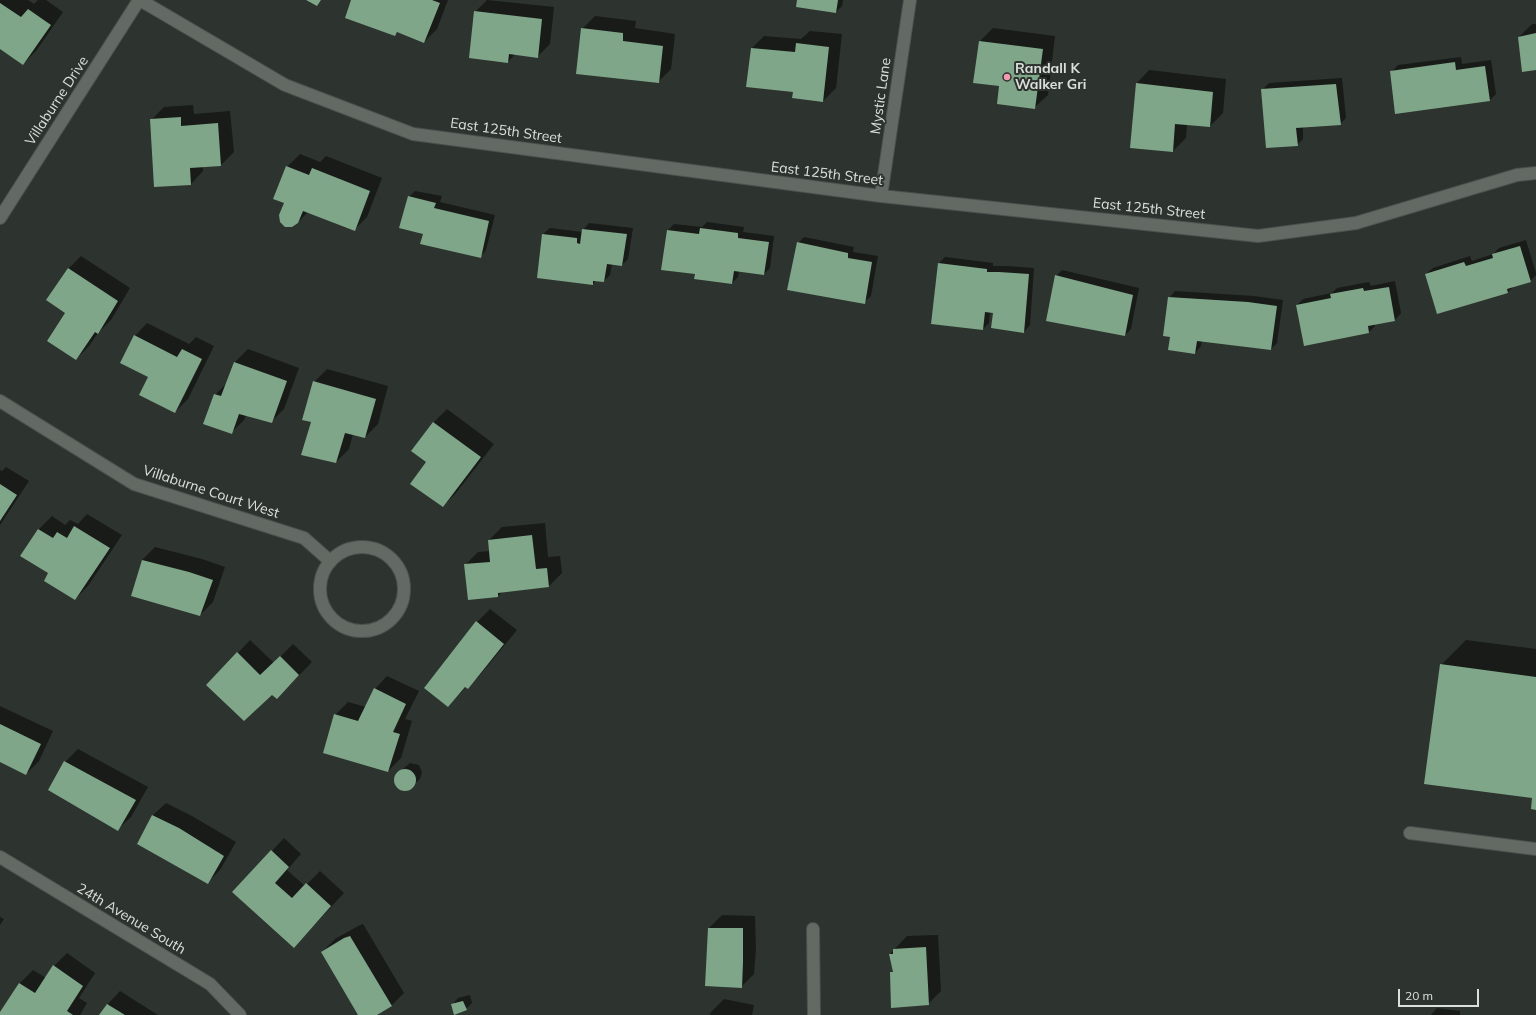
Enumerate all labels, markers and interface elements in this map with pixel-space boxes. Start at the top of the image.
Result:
street label: Villaburne Drive [22,53,92,149]
street label: Mystic Lane [867,57,895,135]
place label: Randall K Walker Gri [1015,61,1086,94]
marker: Randall K Walker Gri [1002,72,1012,82]
street label: East 125th Street [449,115,563,147]
street label: East 125th Street [770,159,884,189]
street label: East 125th Street [1092,195,1206,223]
street label: Villaburne Court West [141,462,281,522]
street label: 24th Avenue South [74,880,188,958]
scale bar [1400,981,1481,1007]
text: 20 m [1405,988,1433,1003]

